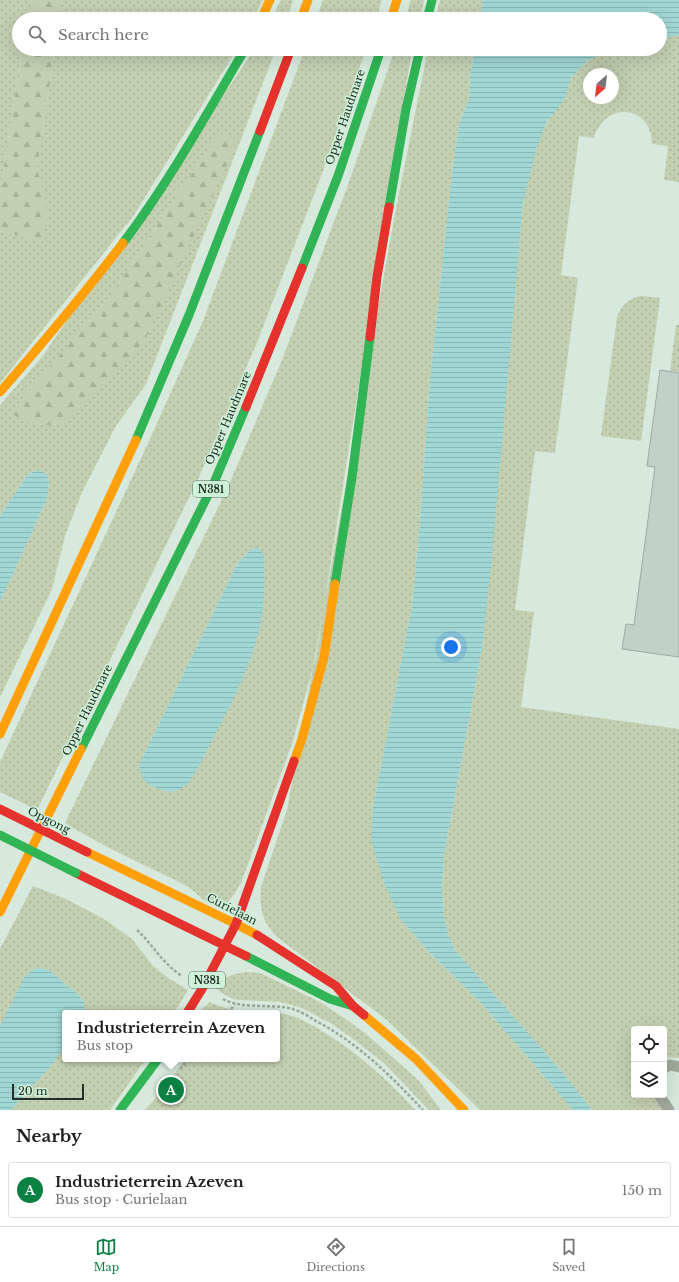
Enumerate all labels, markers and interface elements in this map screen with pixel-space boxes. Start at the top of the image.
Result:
search box [12,12,667,56]
icon: search [26,23,48,45]
text: Search here [58,25,149,44]
street label: Opper Haudmare [322,67,368,167]
north arrow [583,68,619,104]
street label: Opper Haudmare [202,369,254,467]
road number: N381 [193,481,229,497]
your location [441,637,461,657]
street label: Opper Haudmare [59,662,115,758]
street label: Opgong [25,804,73,837]
street label: Curielaan [204,890,260,928]
road number: N381 [189,972,225,988]
popup [62,1010,280,1062]
text: Industrieterrein Azeven [77,1018,265,1037]
map controls [631,1026,667,1098]
button: locate [631,1026,667,1062]
text: Bus stop [77,1037,133,1054]
button: layers [631,1062,667,1098]
pin: A [158,1075,184,1105]
scale bar [12,1082,84,1101]
text: 20 m [18,1084,48,1098]
text: Nearby [16,1126,82,1147]
text: Industrieterrein Azeven [55,1172,244,1191]
text: A [25,1182,35,1199]
text: 150 m [622,1182,662,1199]
text: Bus stop · Curielaan [55,1191,187,1208]
tab: Map [94,1236,119,1274]
tab: Directions [306,1236,365,1274]
tab: Saved [552,1236,585,1274]

